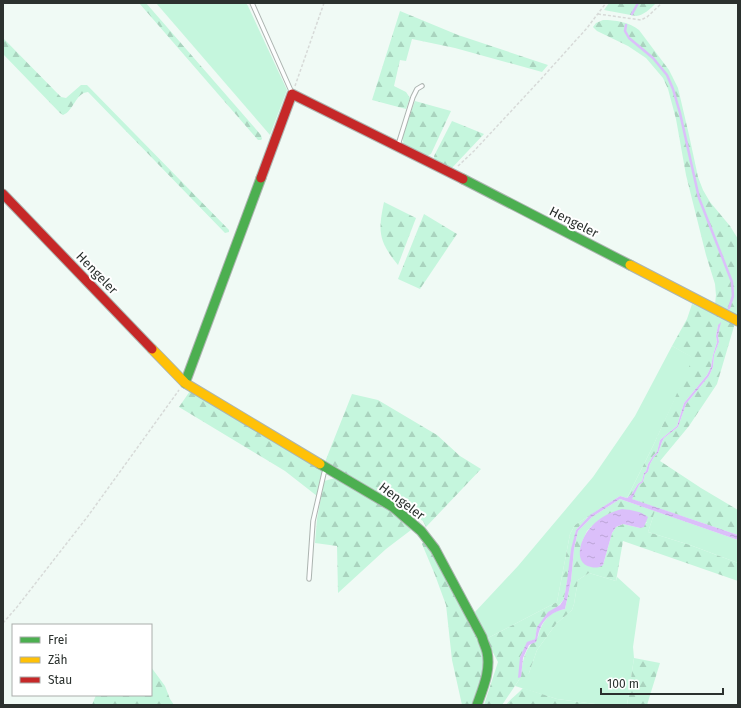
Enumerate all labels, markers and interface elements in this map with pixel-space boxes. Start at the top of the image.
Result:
street label: Hengeler [547,203,601,241]
street label: Hengeler [73,249,121,297]
street label: Hengeler [376,479,428,523]
legend [12,624,152,696]
text: Frei [48,633,68,647]
text: Zäh [48,653,68,667]
scale bar [601,670,723,696]
text: Stau [48,673,72,687]
text: 100 m [607,677,639,691]

